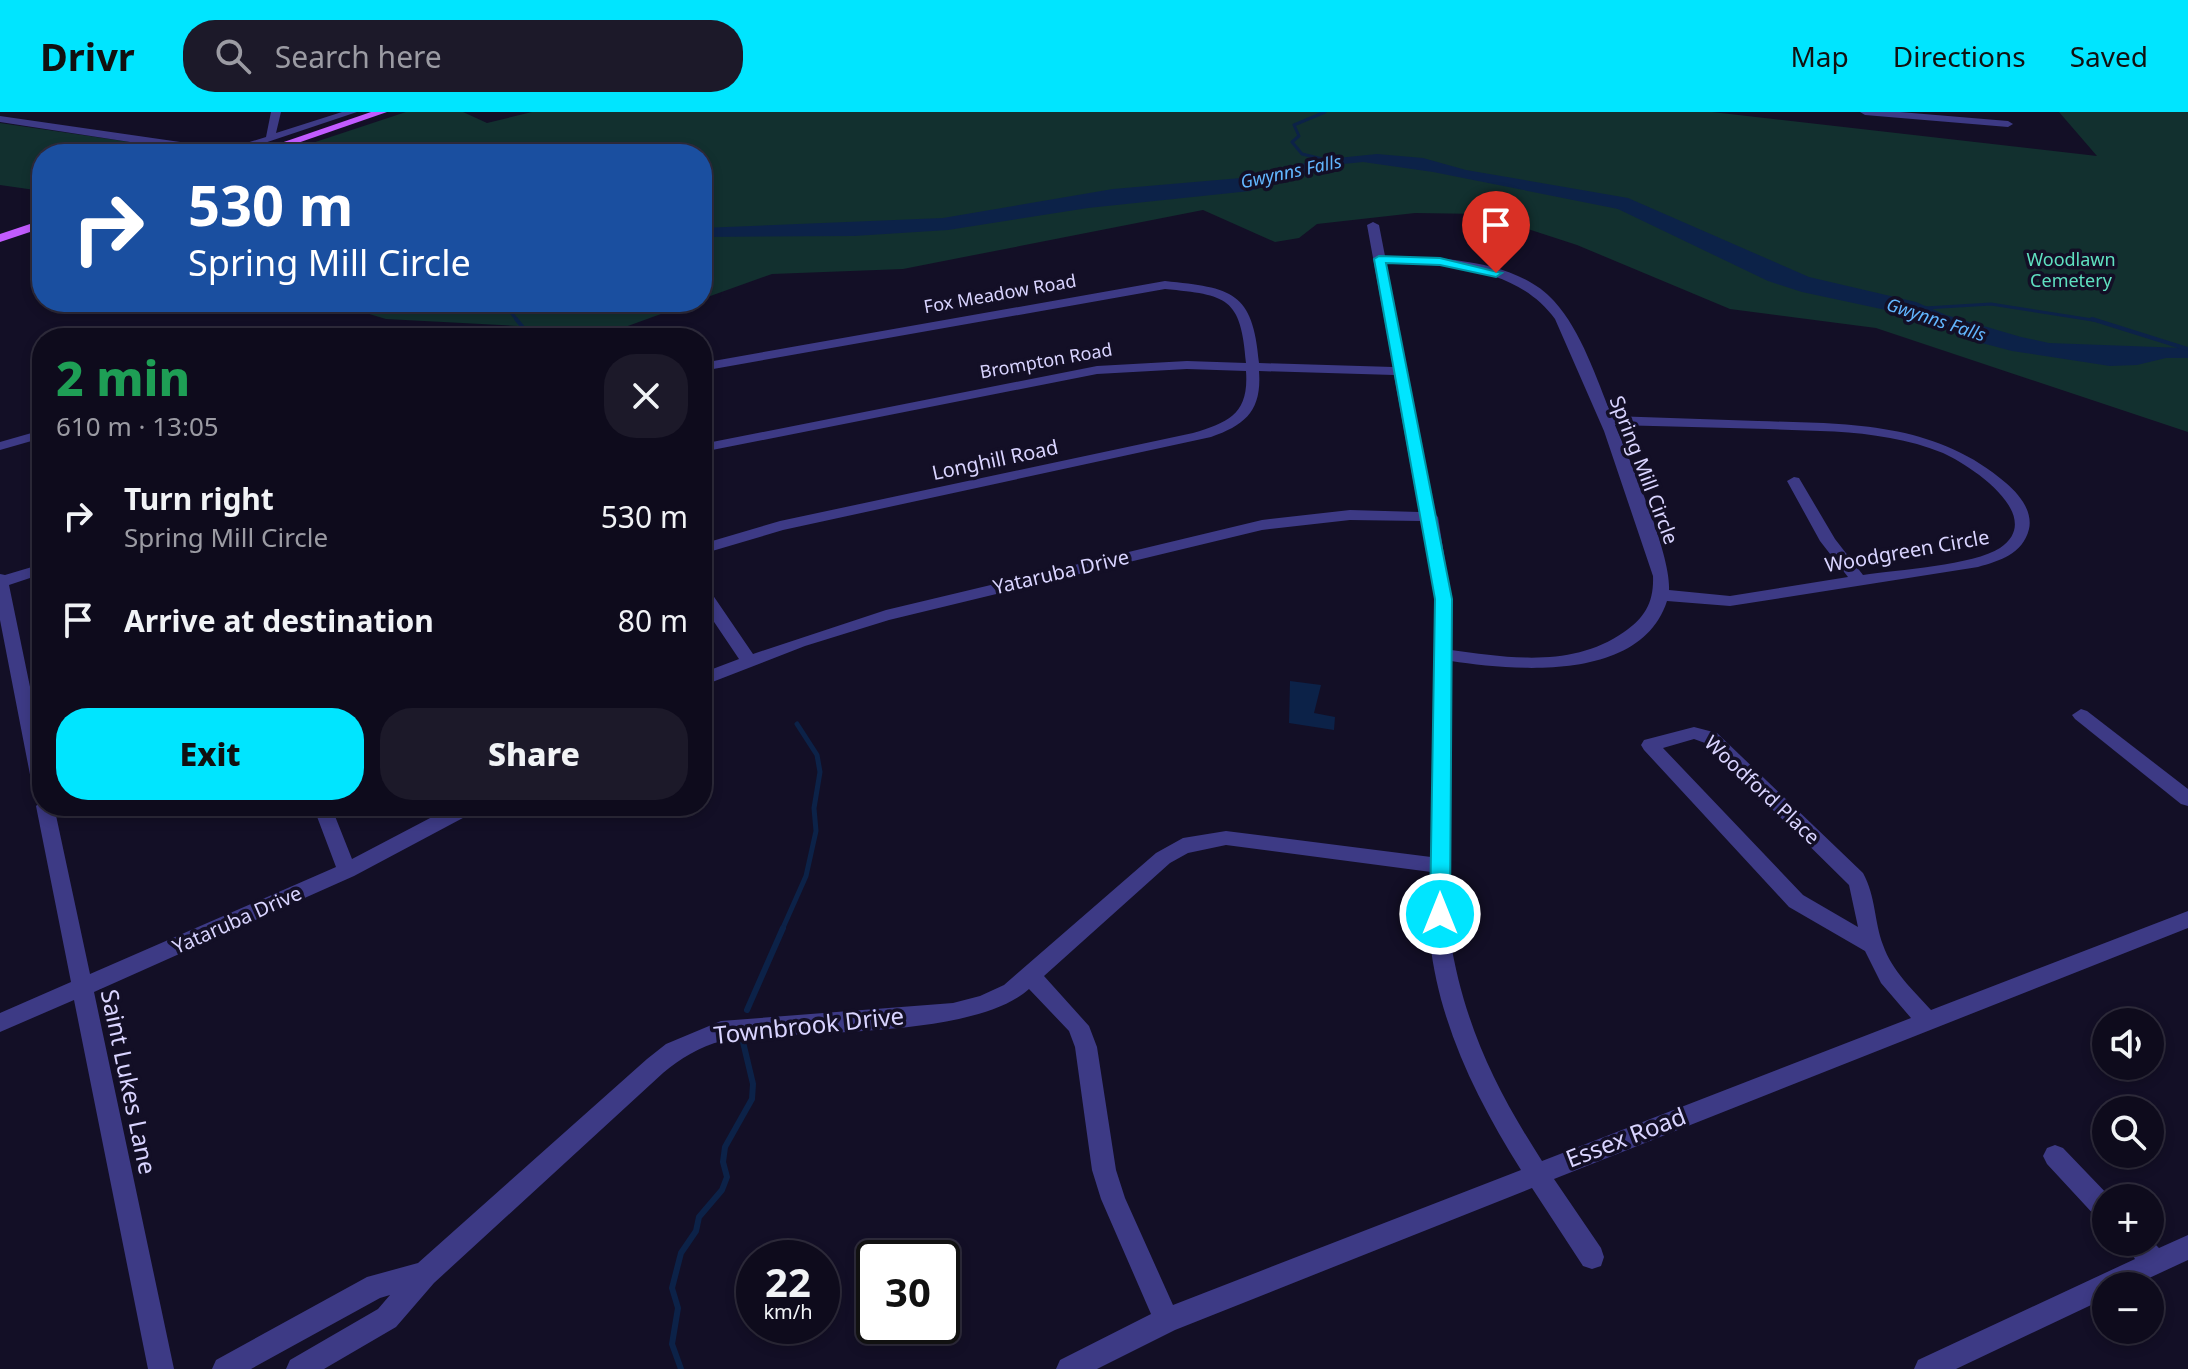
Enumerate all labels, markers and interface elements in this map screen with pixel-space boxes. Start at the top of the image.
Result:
search box [183,20,743,92]
text: Drivr [40,30,135,82]
icon: search [211,34,255,78]
text: Search here [275,36,442,77]
text: Map [1790,37,1849,75]
text: Directions [1893,37,2026,75]
text: Saved [2070,37,2148,75]
water label: Gwynns Falls [1238,149,1344,193]
text: 530 m [188,166,353,242]
icon: right [56,176,160,280]
pin [1462,191,1530,273]
icon: arrive [1474,203,1518,247]
text: Spring Mill Circle [188,238,471,287]
park label: Woodlawn Cemetery [2026,247,2116,292]
street label: Fox Meadow Road [922,268,1078,318]
water label: Gwynns Falls [1884,292,1989,346]
street label: Brompton Road [978,337,1114,383]
text: 2 min [56,345,190,410]
button: close [604,354,688,438]
street label: Spring Mill Circle [1604,392,1685,548]
text: 610 m · 13:05 [56,408,219,444]
street label: Longhill Road [929,433,1060,486]
text: Turn right [124,478,274,519]
icon: right [56,494,100,538]
text: 530 m [601,496,688,537]
text: Spring Mill Circle [124,519,328,555]
street label: Woodgreen Circle [1822,523,1991,578]
street label: Yataruba Drive [990,543,1132,600]
icon: arrive [56,598,100,642]
text: Arrive at destination [124,600,434,641]
text: 80 m [618,600,688,641]
button: Exit [56,708,364,800]
button: Share [380,708,688,800]
street label: Woodford Place [1699,729,1826,850]
position arrow [1398,872,1482,956]
street label: Yataruba Drive [168,879,306,960]
street label: Saint Lukes Lane [94,986,165,1177]
street label: Townbrook Drive [712,998,906,1051]
map controls [2092,1008,2164,1344]
button: sound [2092,1008,2164,1080]
button: search [2092,1096,2164,1168]
street label: Essex Road [1561,1099,1690,1175]
button: + [2092,1184,2164,1256]
speed limit sign: 30 [856,1240,960,1344]
text: 22 [765,1254,811,1309]
button: − [2092,1272,2164,1344]
text: km/h [763,1298,813,1325]

